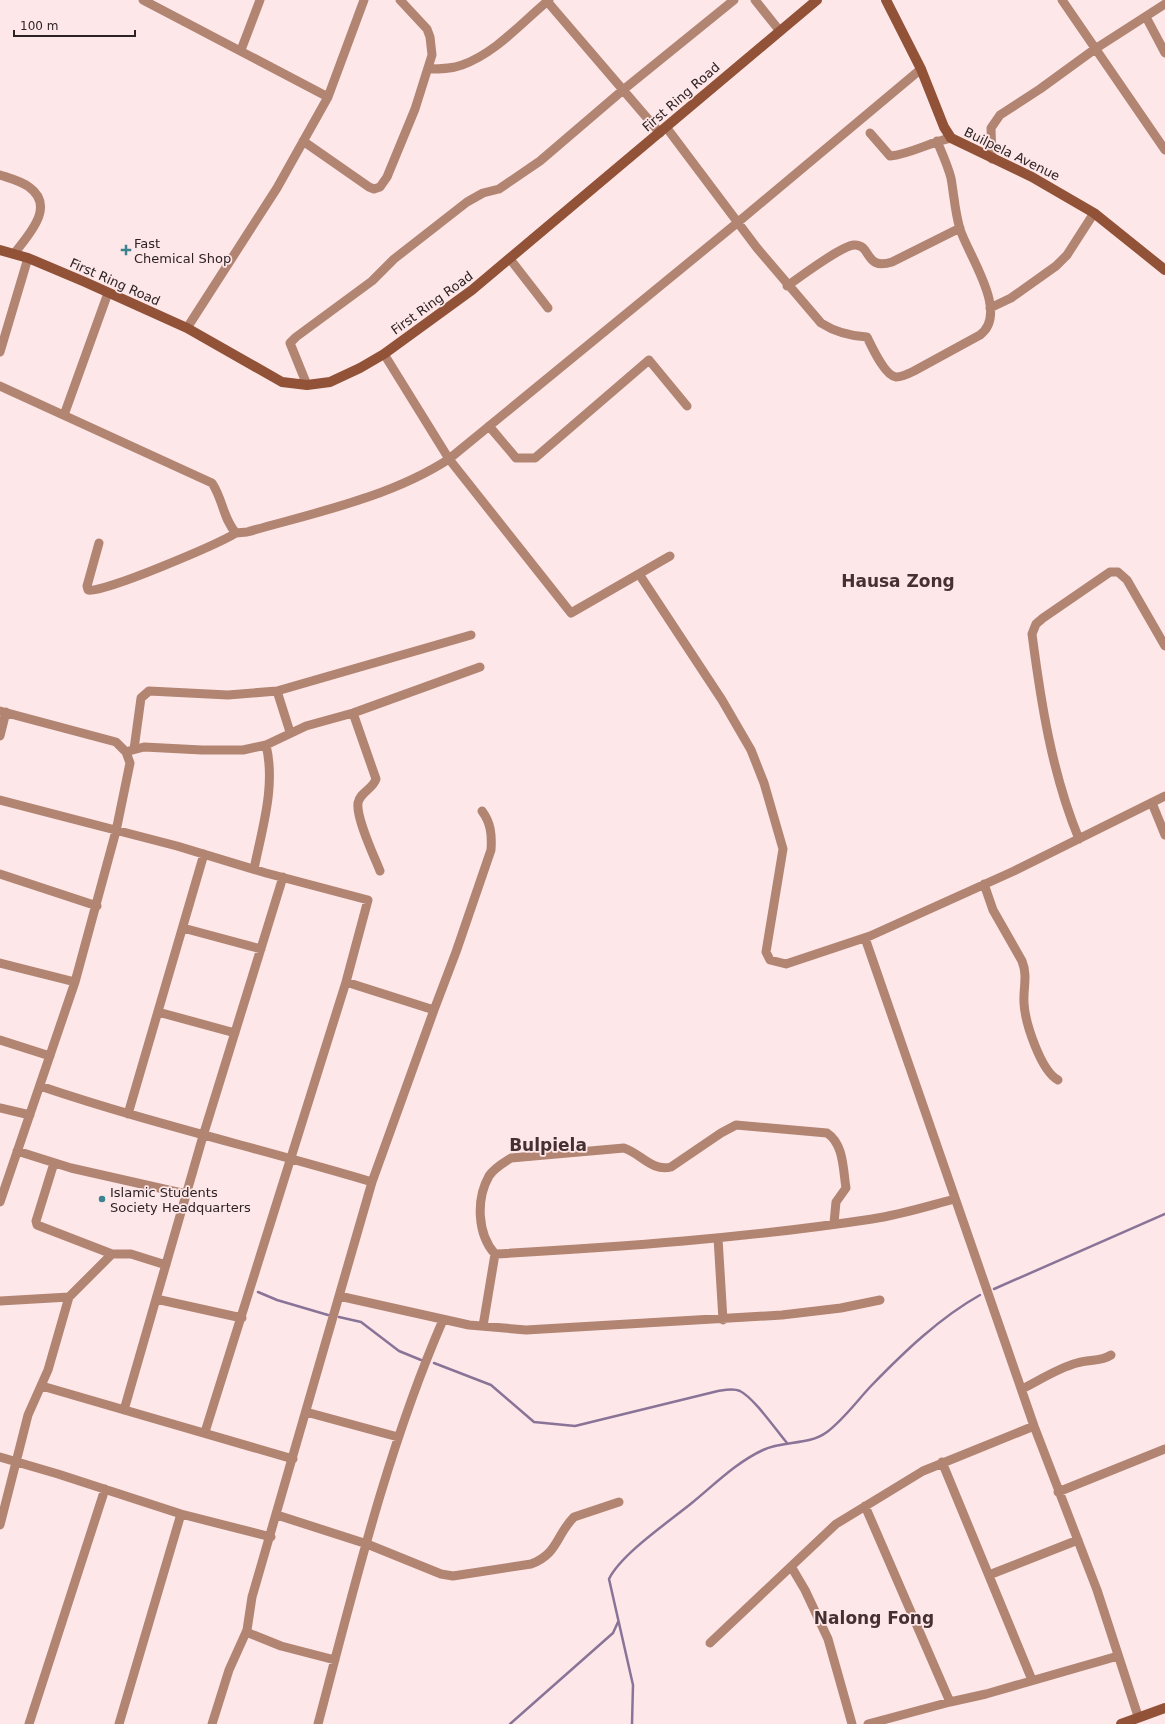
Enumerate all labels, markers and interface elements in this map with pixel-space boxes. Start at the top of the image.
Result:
scale bar [14,12,135,38]
text: 100 m [20,19,58,33]
street label: First Ring Road [639,59,723,135]
street label: Builpela Avenue [962,124,1062,184]
place label: Fast Chemical Shop [134,236,231,266]
marker: Fast Chemical Shop [121,245,131,255]
street label: First Ring Road [67,255,163,309]
street label: First Ring Road [388,268,476,338]
district label: Hausa Zong [841,571,955,591]
district label: Bulpiela [509,1135,587,1155]
place label: Islamic Students Society Headquarters [110,1185,251,1215]
marker: Islamic Students Society Headquarters [97,1194,107,1204]
district label: Nalong Fong [814,1608,934,1628]

